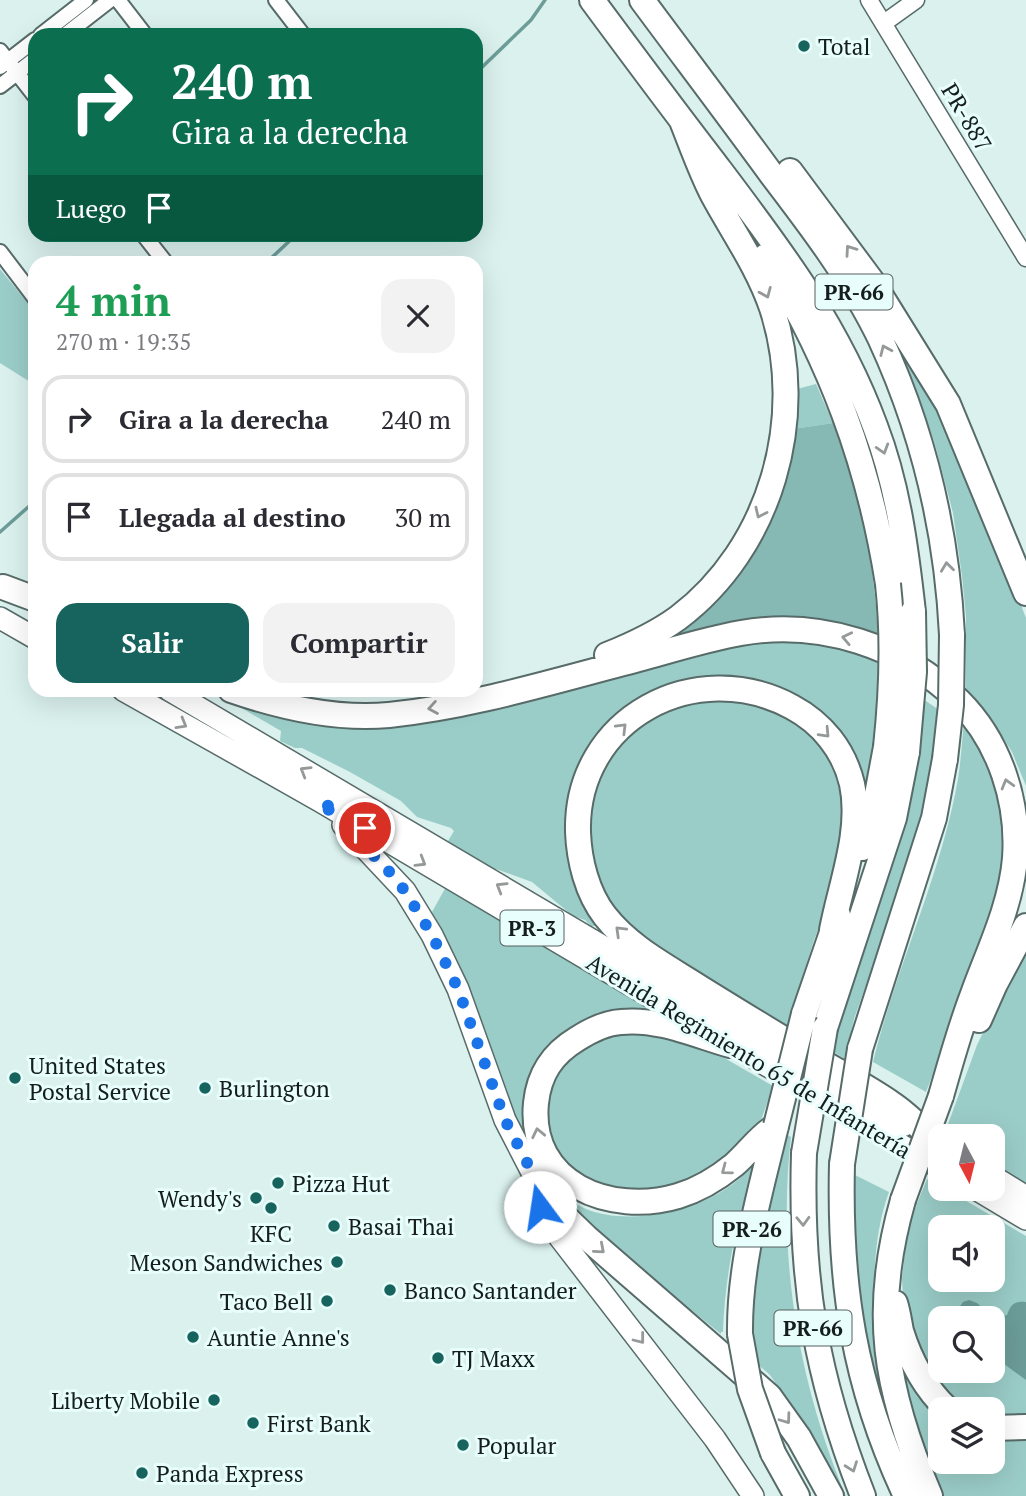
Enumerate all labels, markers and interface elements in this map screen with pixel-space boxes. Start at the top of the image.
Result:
place label: Total [818,31,870,62]
marker: Total [796,38,812,54]
text: 240 m [171,48,313,113]
icon: right [56,56,147,147]
street label: PR-887 [935,77,999,157]
text: Gira a la derecha [171,111,408,153]
icon: arrive [140,189,178,227]
text: Luego [56,191,126,225]
one-way arrow [846,245,858,258]
text: 4 min [56,272,171,328]
road number: PR-66 [816,274,892,310]
button: close [381,279,455,353]
one-way arrow [757,286,771,298]
text: 270 m · 19:35 [56,326,191,357]
one-way arrow [879,344,893,357]
icon: right [60,400,98,438]
text: Gira a la derecha [119,402,329,436]
text: 240 m [381,402,451,436]
one-way arrow [874,443,889,455]
icon: arrive [60,498,98,536]
text: Llegada al destino [119,500,346,534]
text: 30 m [395,500,451,534]
one-way arrow [754,506,768,519]
one-way arrow [940,562,955,573]
button: Salir [56,603,249,683]
button: Compartir [263,603,455,683]
one-way arrow [841,631,853,646]
one-way arrow [428,700,439,715]
one-way arrow [174,716,187,729]
one-way arrow [614,723,627,736]
one-way arrow [817,725,829,738]
one-way arrow [300,766,313,779]
one-way arrow [1001,778,1015,790]
pin [335,798,395,858]
icon: arrive [346,809,384,847]
one-way arrow [414,853,427,866]
one-way arrow [496,882,509,895]
road number: PR-3 [500,911,564,946]
one-way arrow [615,927,628,940]
street label: Avenida Regimiento 65 de Infantería [581,947,917,1166]
place label: United States Postal Service [29,1050,171,1107]
marker: United States Postal Service [7,1070,23,1086]
place label: Burlington [219,1073,330,1104]
marker: Burlington [197,1080,213,1096]
north arrow [928,1124,1004,1200]
map controls [928,1124,1005,1474]
one-way arrow [532,1127,547,1139]
one-way arrow [721,1162,734,1175]
place label: Pizza Hut [292,1168,391,1199]
position arrow [503,1170,577,1244]
marker: Pizza Hut [270,1175,286,1191]
place label: Wendy's [158,1183,242,1214]
marker: Wendy's [248,1190,264,1206]
marker: KFC [263,1200,279,1216]
place label: Basai Thai [348,1211,454,1242]
road number: PR-26 [714,1212,790,1246]
button: sound [928,1215,1005,1292]
one-way arrow [795,1216,810,1227]
place label: KFC [250,1218,292,1249]
marker: Basai Thai [326,1218,342,1234]
one-way arrow [592,1241,605,1253]
place label: Meson Sandwiches [130,1247,323,1278]
marker: Meson Sandwiches [329,1254,345,1270]
place label: Banco Santander [404,1275,577,1306]
marker: Banco Santander [382,1282,398,1298]
place label: Taco Bell [220,1286,313,1317]
marker: Taco Bell [319,1293,335,1309]
button: search [928,1306,1005,1383]
road number: PR-66 [774,1310,852,1346]
place label: Auntie Anne's [207,1322,350,1353]
marker: Auntie Anne's [185,1329,201,1345]
one-way arrow [632,1331,644,1344]
place label: TJ Maxx [452,1343,535,1374]
marker: TJ Maxx [430,1350,446,1366]
place label: Liberty Mobile [51,1385,200,1416]
marker: Liberty Mobile [206,1392,222,1408]
button: layers [928,1397,1005,1474]
place label: First Bank [267,1408,371,1439]
one-way arrow [778,1411,790,1424]
marker: First Bank [245,1415,261,1431]
place label: Popular [477,1430,556,1461]
marker: Popular [455,1437,471,1453]
place label: Panda Express [156,1458,304,1489]
one-way arrow [844,1461,858,1473]
marker: Panda Express [134,1465,150,1481]

